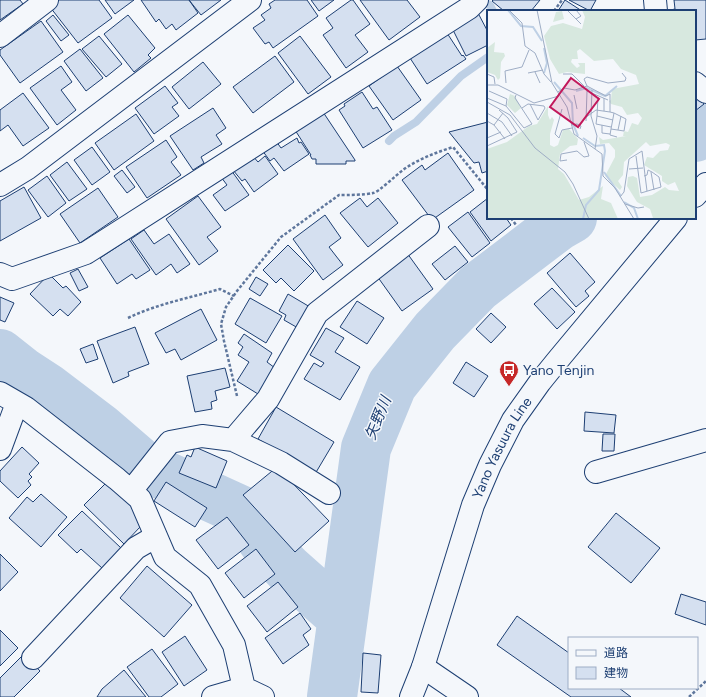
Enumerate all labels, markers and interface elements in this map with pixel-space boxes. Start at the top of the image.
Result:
inset map [487,10,696,219]
bus stop icon: Yano Tenjin [498,359,520,387]
place label: Yano Tenjin [523,362,594,379]
water label: 矢野川 [361,392,396,442]
street label: Yano Yasuura Line [469,394,536,501]
legend [568,637,698,689]
text: 道路 [604,646,628,660]
text: 建物 [604,666,628,680]

